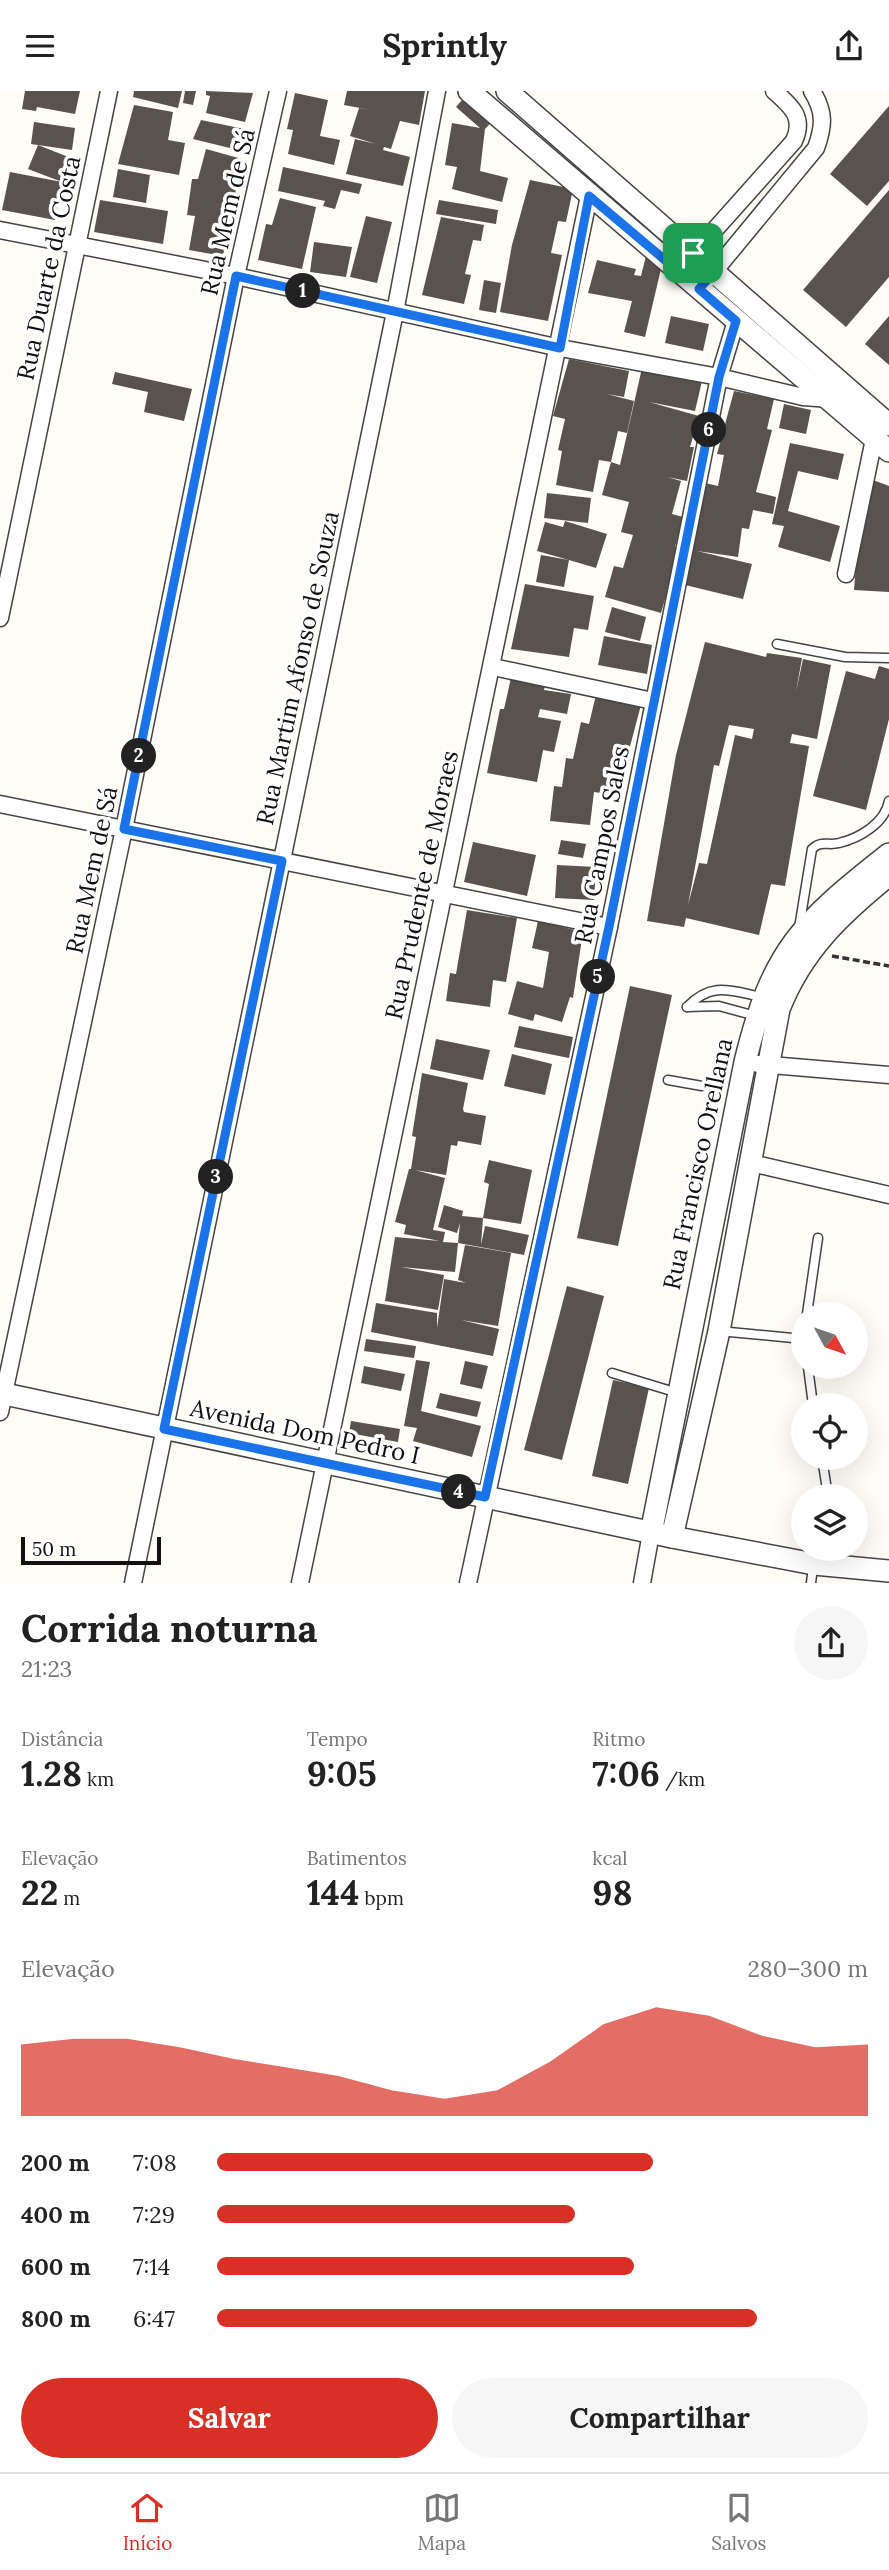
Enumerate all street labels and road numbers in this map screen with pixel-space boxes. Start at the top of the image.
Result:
street label: Rua Mem de Sá [193,125,262,298]
street label: Rua Duarte da Costa [10,153,87,383]
street label: Rua Martim Afonso de Souza [249,508,346,828]
street label: Rua Campos Sales [567,743,636,947]
street label: Rua Prudente de Moraes [378,748,465,1022]
street label: Rua Mem de Sá [59,783,124,956]
street label: Rua Francisco Orellana [656,1035,739,1293]
street label: Avenida Dom Pedro I [187,1392,423,1471]

